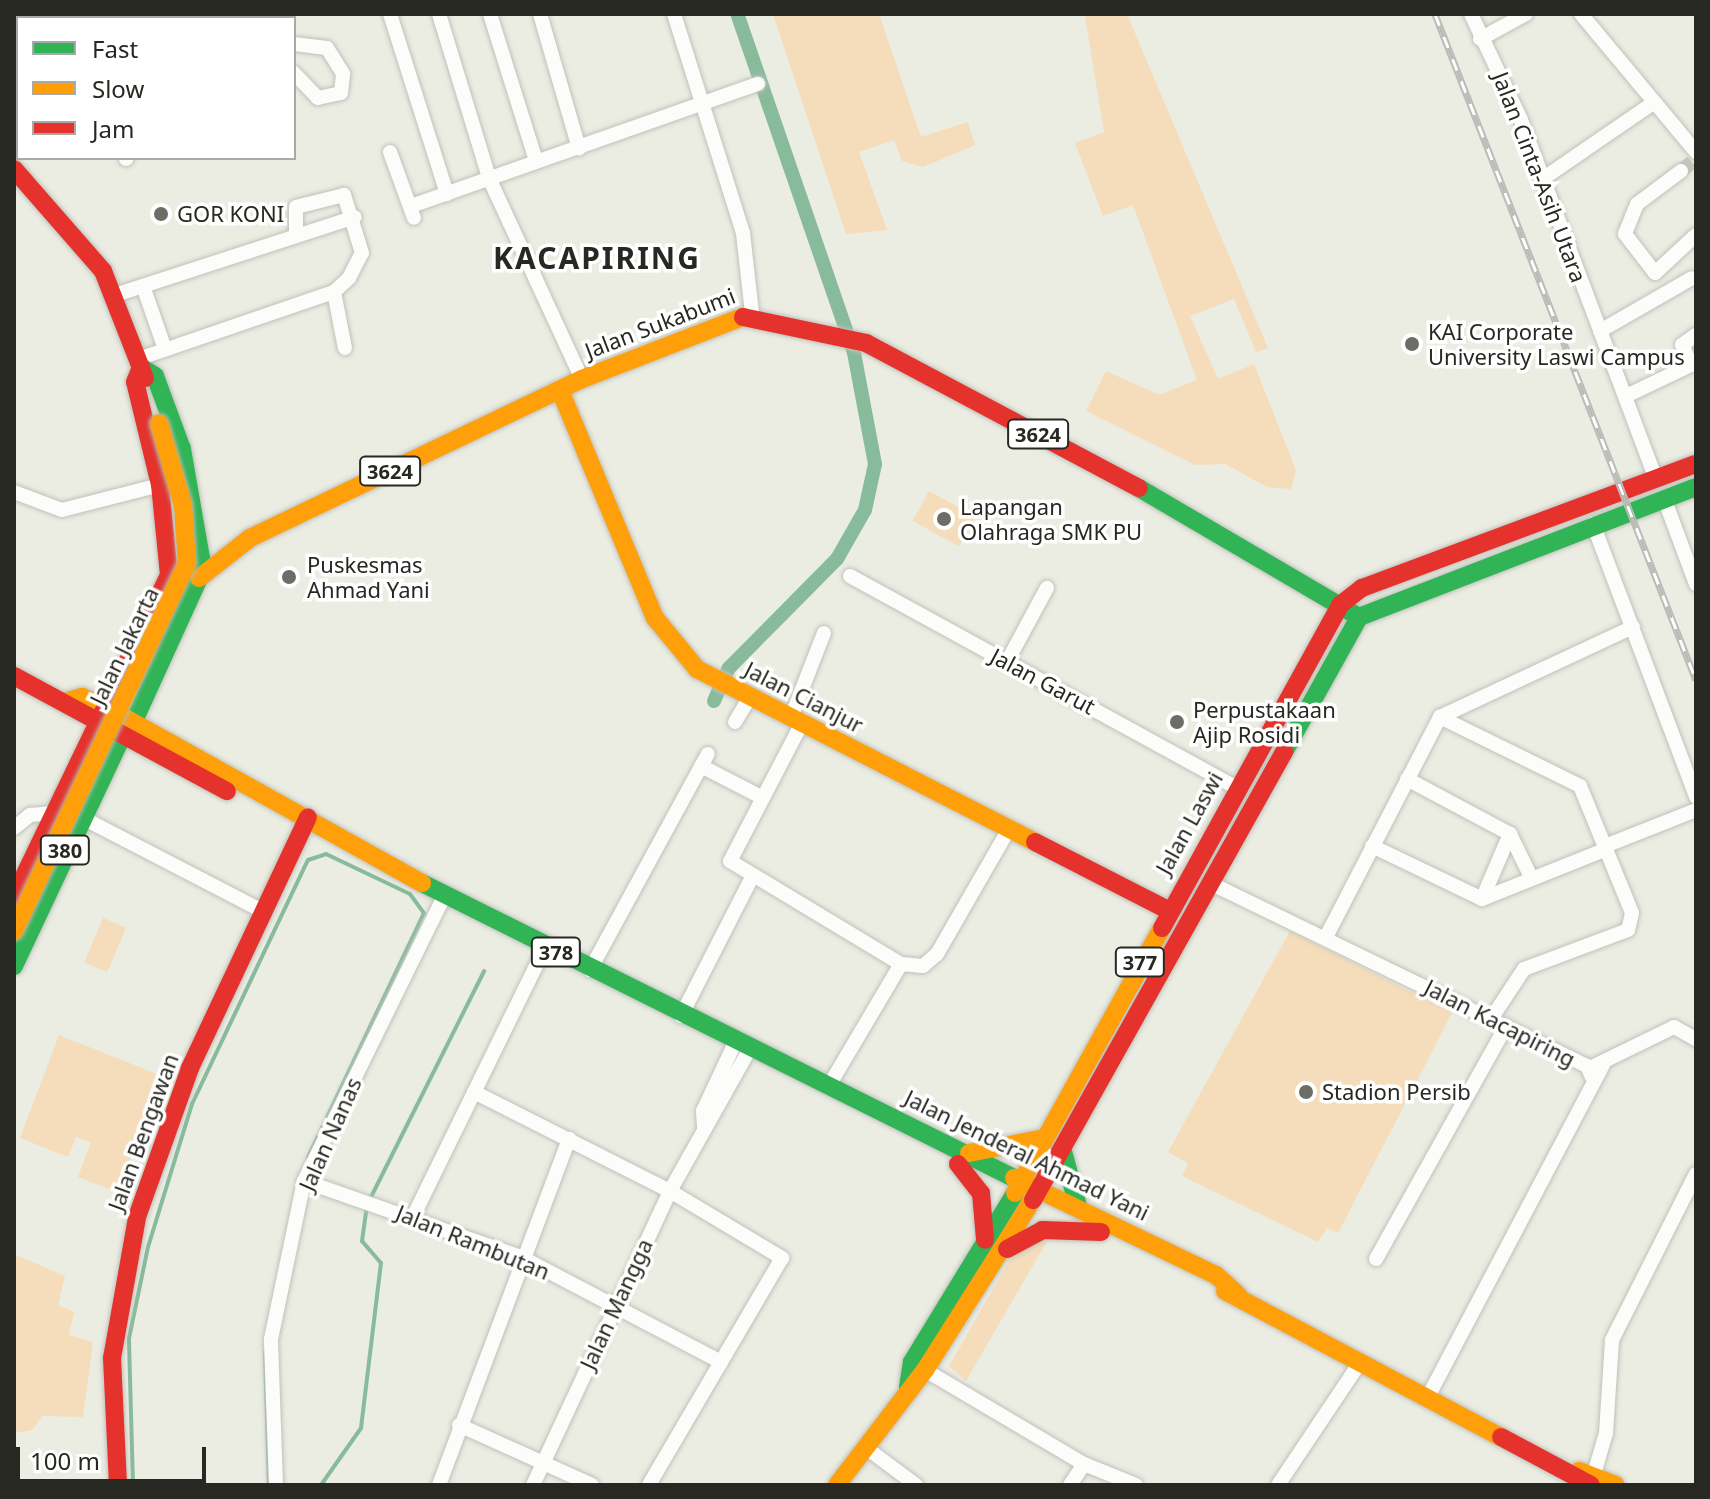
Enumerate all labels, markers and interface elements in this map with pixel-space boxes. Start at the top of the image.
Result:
legend [16,16,296,160]
text: Fast [92,32,138,65]
street label: Jalan Cinta-Asih Utara [1488,68,1592,286]
text: Slow [92,72,144,105]
text: Jam [92,112,134,145]
place label: GOR KONI [177,201,284,227]
marker: GOR KONI [152,205,170,223]
district label: KACAPIRING [493,240,701,276]
street label: Jalan Sukabumi [581,282,739,364]
place label: KAI Corporate University Laswi Campus [1428,318,1685,370]
marker: KAI Corporate University Laswi Campus [1403,335,1421,353]
road number: 3624 [1006,418,1070,450]
road number: 3624 [358,455,422,487]
place label: Lapangan Olahraga SMK PU [960,493,1142,544]
marker: Lapangan Olahraga SMK PU [935,510,953,528]
place label: Puskesmas Ahmad Yani [307,551,430,602]
marker: Puskesmas Ahmad Yani [278,566,300,588]
street label: Jalan Jakarta [84,583,164,709]
street label: Jalan Garut [986,642,1100,720]
street label: Jalan Cianjur [740,656,868,738]
place label: Perpustakaan Ajip Rosidi [1193,696,1336,748]
marker: Perpustakaan Ajip Rosidi [1168,713,1186,731]
street label: Jalan Laswi [1150,767,1228,879]
road number: 380 [39,834,91,866]
road number: 378 [530,936,582,968]
road number: 377 [1114,946,1166,978]
street label: Jalan Kacapiring [1420,974,1580,1072]
street label: Jalan Bengawan [102,1050,184,1214]
street label: Jalan Nanas [293,1073,367,1195]
place label: Stadion Persib [1322,1079,1471,1105]
marker: Stadion Persib [1297,1083,1315,1101]
street label: Jalan Jenderal Ahmad Yani [900,1084,1154,1226]
street label: Jalan Rambutan [392,1199,554,1285]
street label: Jalan Mangga [574,1235,658,1373]
scale bar [20,1431,210,1481]
text: 100 m [30,1444,100,1477]

